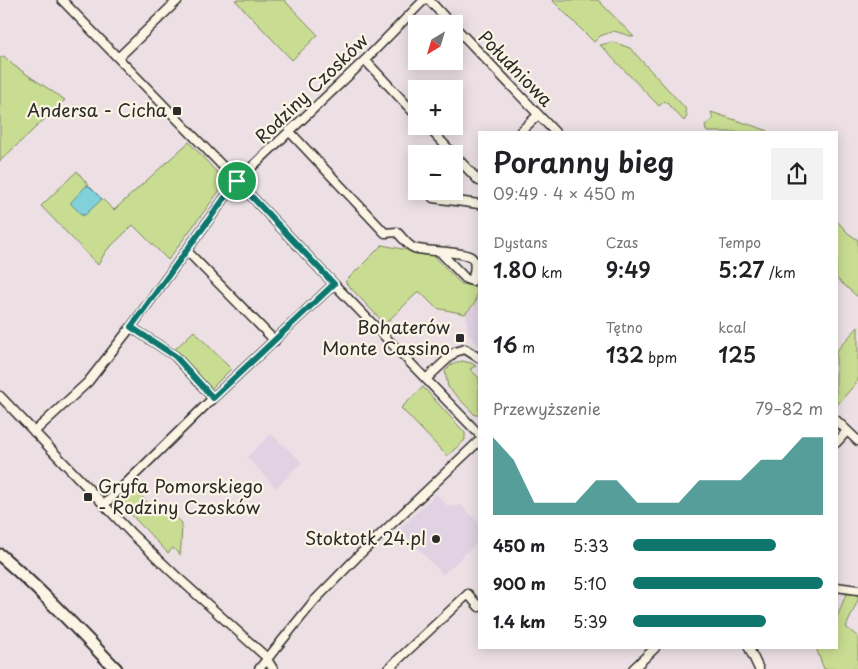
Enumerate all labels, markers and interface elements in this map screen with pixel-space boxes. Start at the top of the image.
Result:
north arrow [408,15,462,70]
map controls [408,15,463,200]
street label: Południowa [473,24,560,113]
street label: Rodziny Czosków [248,27,374,149]
button: + [408,80,463,135]
place label: Andersa - Cicha [27,96,168,123]
marker: Andersa - Cicha [171,105,183,117]
text: Poranny bieg [493,140,674,183]
button: − [408,145,463,200]
button: share [771,148,823,200]
pin [216,160,258,202]
icon: arrive [223,167,251,195]
text: 09:49 · 4 × 450 m [493,181,635,205]
text: Dystans [493,232,548,253]
text: Czas [606,232,638,253]
text: Tempo [718,232,761,253]
text: 1.80 [493,253,537,285]
text: 9:49 [606,253,651,285]
text: 5:27 [718,253,764,285]
text: km [537,262,562,283]
text: /km [764,262,796,283]
place label: Bohaterów Monte Cassino [322,313,450,361]
text: Tętno [606,317,643,338]
text: kcal [718,317,746,338]
text: 16 [493,328,518,360]
marker: Bohaterów Monte Cassino [454,332,466,344]
text: m [518,337,535,358]
text: 132 [606,338,644,370]
text: 125 [718,338,756,370]
text: bpm [644,347,677,368]
text: Przewyższenie [493,396,601,420]
text: 79–82 m [755,396,823,420]
place label: Gryfa Pomorskiego - Rodziny Czosków [98,472,263,520]
marker: Gryfa Pomorskiego - Rodziny Czosków [82,491,94,503]
place label: Stoktotk 24.pl [305,524,426,551]
marker: Stoktotk 24.pl [430,533,442,545]
text: 450 m [493,533,545,557]
text: 5:33 [573,533,609,557]
text: 900 m [493,571,546,595]
text: 5:10 [573,571,607,595]
text: 1.4 km [493,609,545,633]
text: 5:39 [573,609,607,633]

